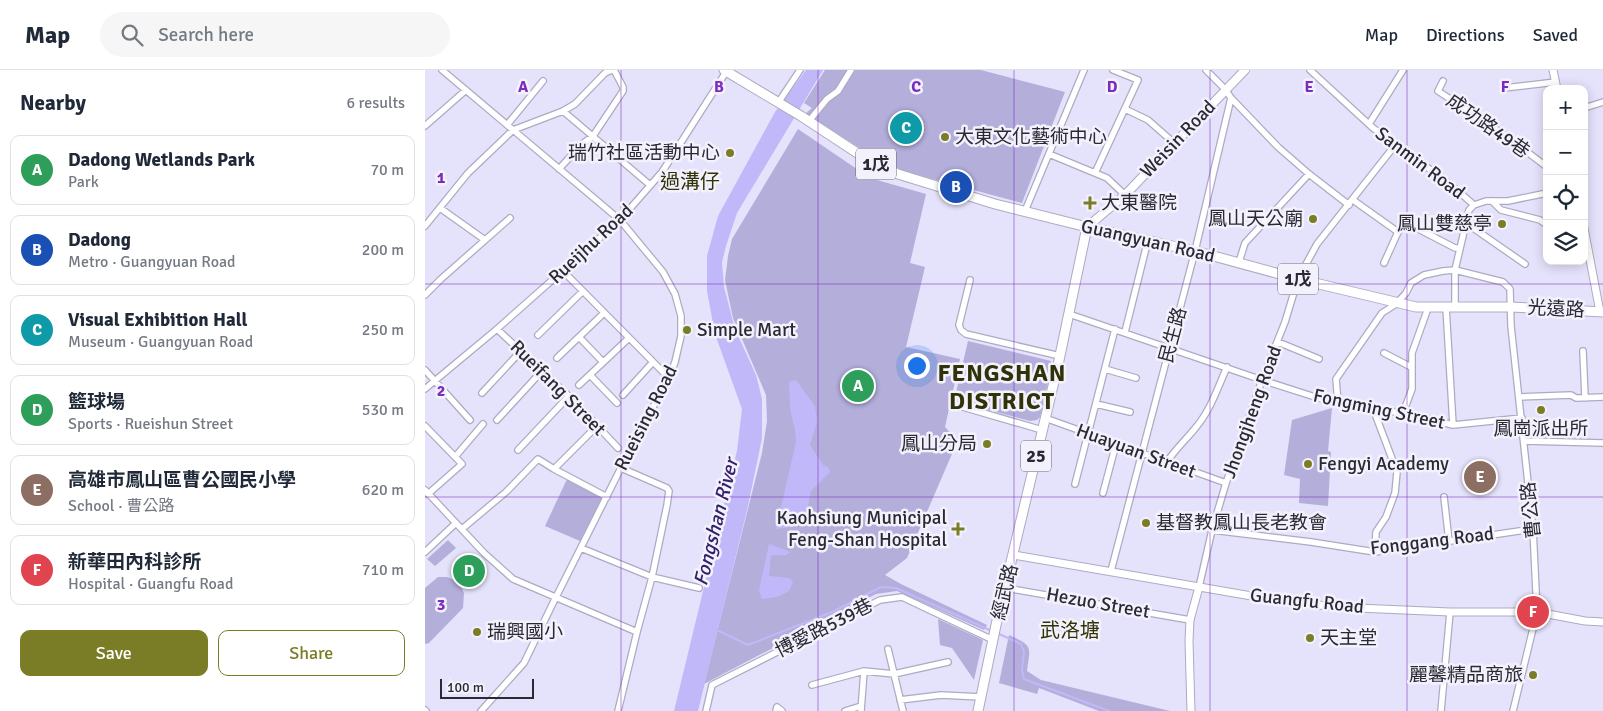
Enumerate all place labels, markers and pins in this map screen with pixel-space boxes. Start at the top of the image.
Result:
pin: C [890,109,922,147]
place label: 大東文化藝術中心 [955,125,1107,149]
marker: 大東文化藝術中心 [939,131,951,143]
place label: 瑞竹社區活動中心 [568,141,720,165]
marker: 瑞竹社區活動中心 [724,147,736,159]
pin: B [940,168,972,206]
place label: 大東醫院 [1101,191,1177,215]
marker: 大東醫院 [1083,196,1097,210]
place label: 鳳山天公廟 [1208,207,1303,231]
place label: 鳳山雙慈亭 [1397,212,1492,236]
marker: 鳳山天公廟 [1307,213,1319,225]
marker: 鳳山雙慈亭 [1496,218,1508,230]
place label: Simple Mart [697,318,796,342]
marker: Simple Mart [681,324,693,336]
pin: A [842,367,874,405]
marker: 鳳崗派出所 [1535,404,1547,416]
place label: 鳳崗派出所 [1493,417,1589,441]
place label: 鳳山分局 [901,432,977,456]
marker: 鳳山分局 [981,438,993,450]
place label: Fengyi Academy [1318,452,1449,476]
marker: Fengyi Academy [1302,458,1314,470]
pin: E [1464,458,1496,496]
place label: Kaohsiung Municipal Feng-Shan Hospital [777,506,947,552]
place label: 基督教鳳山長老教會 [1156,511,1327,535]
marker: 基督教鳳山長老教會 [1140,517,1152,529]
marker: Kaohsiung Municipal Feng-Shan Hospital [951,522,965,536]
pin: D [453,552,485,590]
pin: F [1517,593,1549,631]
place label: 瑞興國小 [487,620,563,644]
marker: 瑞興國小 [471,626,483,638]
place label: 天主堂 [1320,626,1377,650]
marker: 天主堂 [1304,632,1316,644]
place label: 麗馨精品商旅 [1409,663,1523,687]
marker: 麗馨精品商旅 [1527,669,1539,681]

